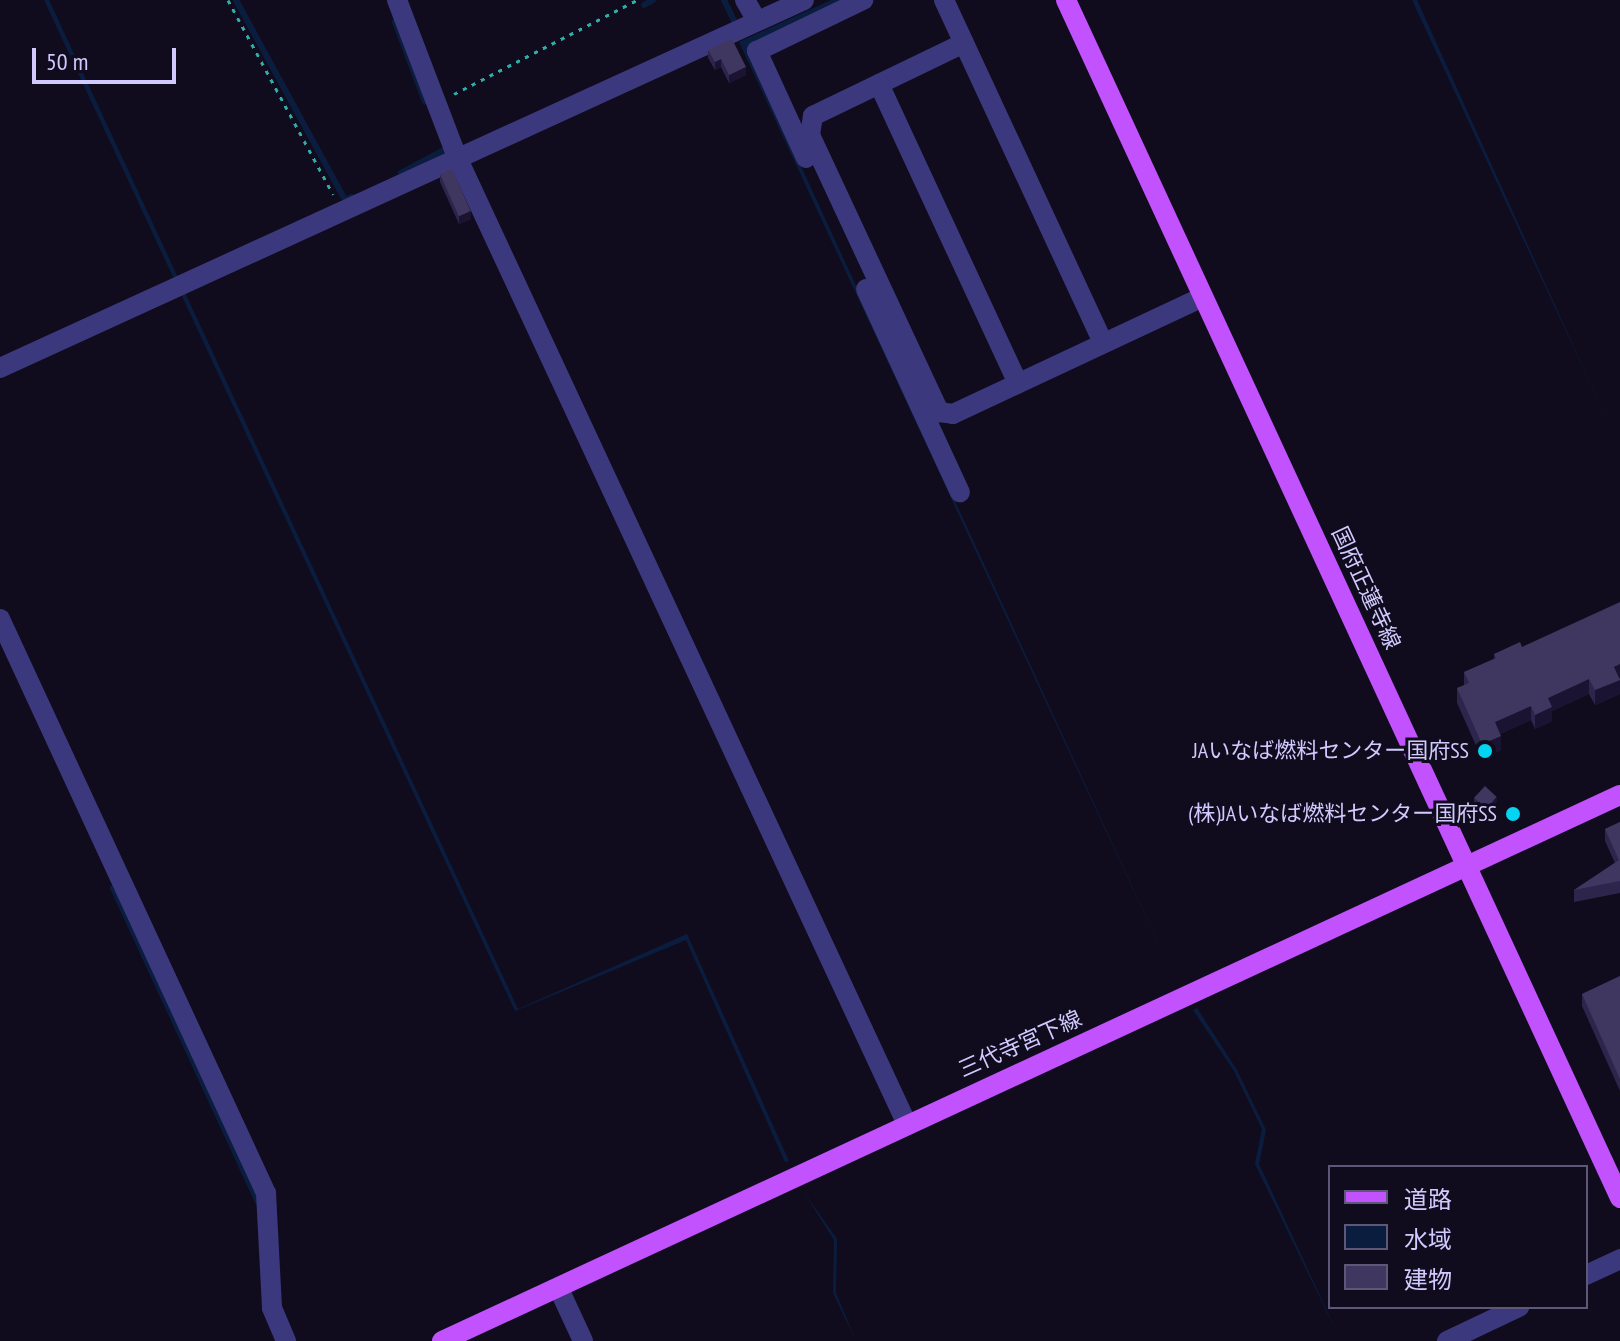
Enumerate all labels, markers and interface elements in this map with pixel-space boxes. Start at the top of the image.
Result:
scale bar [36,32,180,82]
text: 50 m [46,46,88,77]
street label: 国府正蓮寺線 [1326,523,1406,653]
place label: JAいなば燃料センター国府SS [1192,738,1469,764]
marker: JAいなば燃料センター国府SS [1476,742,1494,760]
place label: (株)JAいなば燃料センター国府SS [1188,801,1497,827]
marker: (株)JAいなば燃料センター国府SS [1504,805,1522,823]
street label: 三代寺宮下線 [954,1005,1086,1083]
legend [1328,1165,1588,1309]
text: 道路 [1404,1184,1452,1215]
text: 水域 [1404,1224,1452,1255]
text: 建物 [1404,1264,1452,1295]

